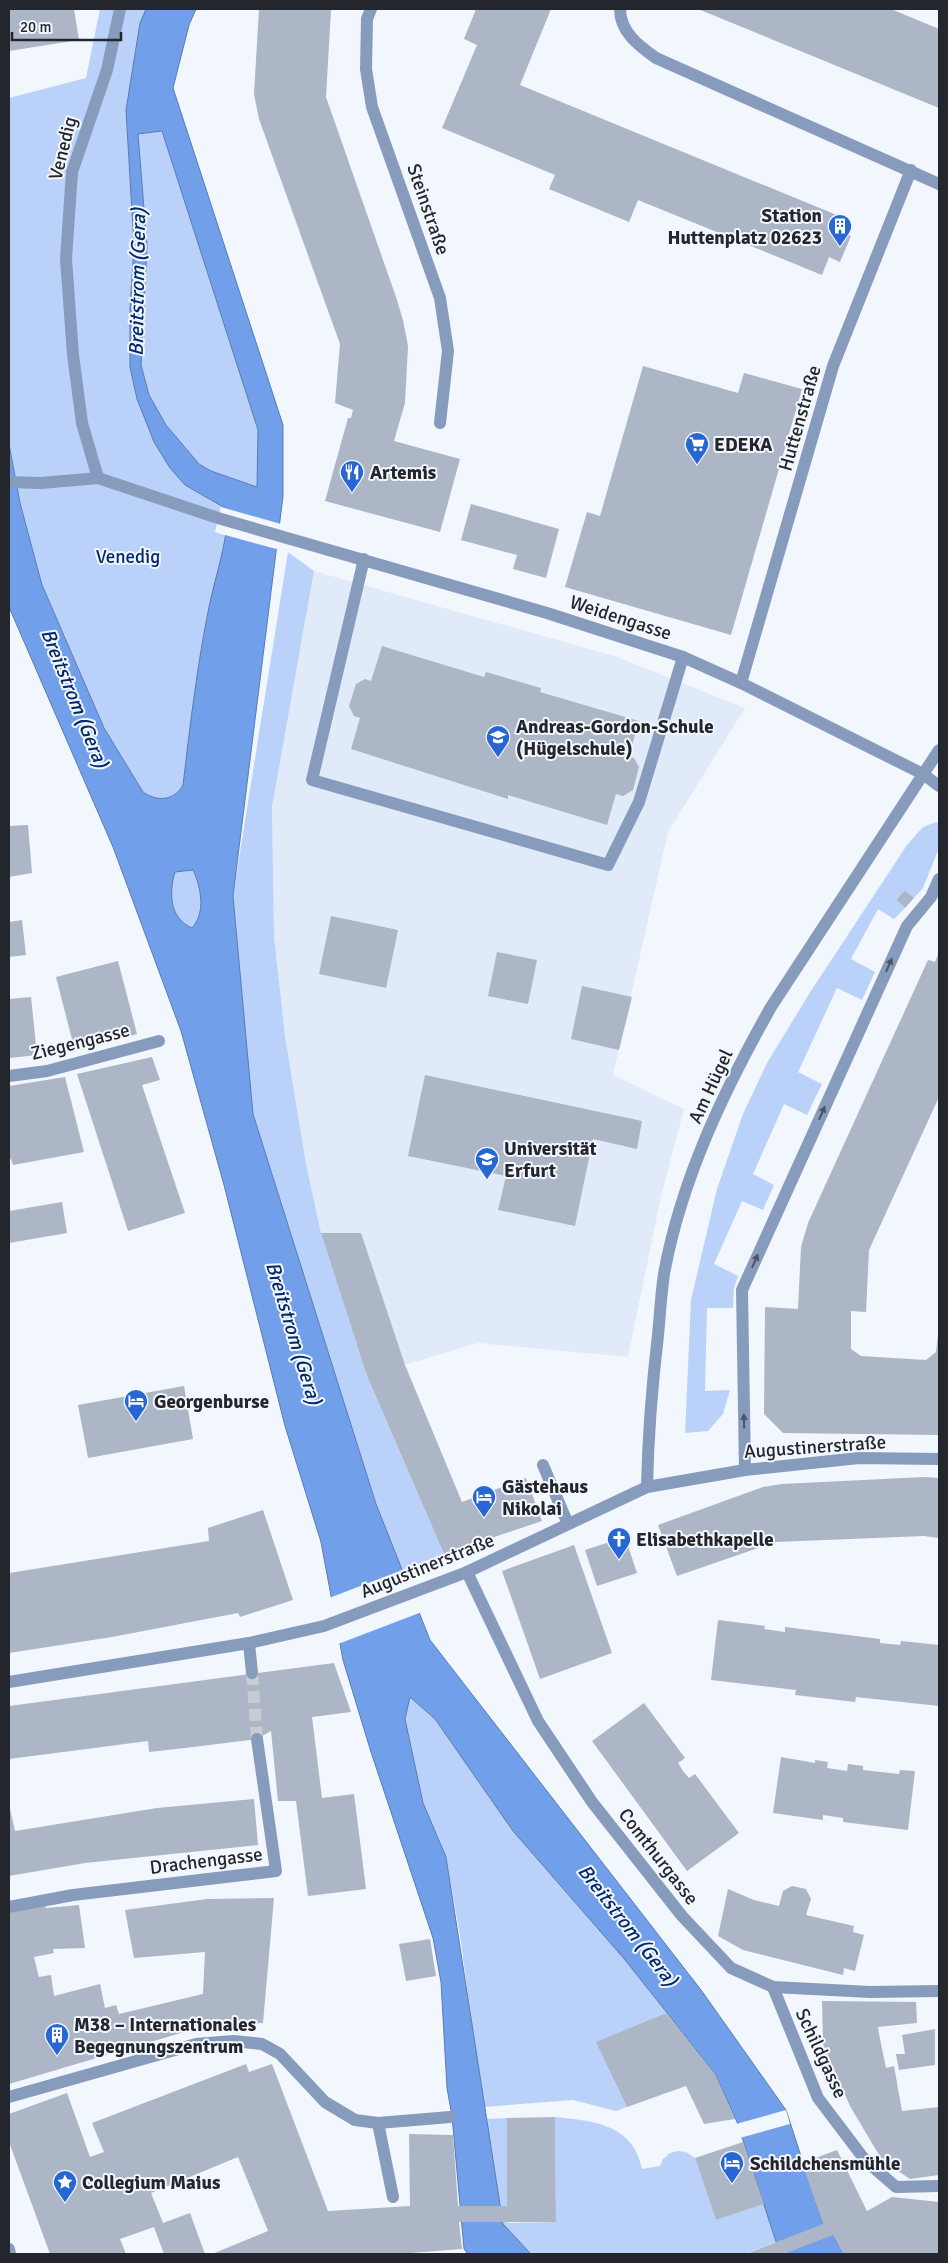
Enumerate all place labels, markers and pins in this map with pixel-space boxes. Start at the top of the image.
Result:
place label: Station Huttenplatz 02623 [667,204,822,250]
building icon: Station Huttenplatz 02623 [827,213,853,247]
supermarket icon: EDEKA [684,431,710,465]
place label: EDEKA [714,433,772,457]
restaurant icon: Artemis [339,459,365,493]
place label: Artemis [370,461,436,485]
place label: Andreas-Gordon-Schule (Hügelschule) [516,715,714,761]
school or university icon: Andreas-Gordon-Schule (Hügelschule) [485,724,511,758]
place label: Universität Erfurt [504,1137,597,1183]
school or university icon: Universität Erfurt [474,1146,500,1180]
hotel icon: Georgenburse [123,1388,149,1422]
place label: Georgenburse [154,1390,269,1414]
place label: Gästehaus Nikolai [502,1475,588,1521]
hotel icon: Gästehaus Nikolai [471,1484,497,1518]
church icon: Elisabethkapelle [606,1526,632,1560]
place label: Elisabethkapelle [636,1528,774,1552]
place label: M38 – Internationales Begegnungszentrum [74,2013,256,2059]
building icon: M38 – Internationales Begegnungszentrum [44,2022,70,2056]
hotel icon: Schildchensmühle [719,2150,745,2184]
place label: Schildchensmühle [750,2152,901,2176]
place icon: Collegium Maius [52,2169,78,2203]
place label: Collegium Maius [82,2171,220,2195]

